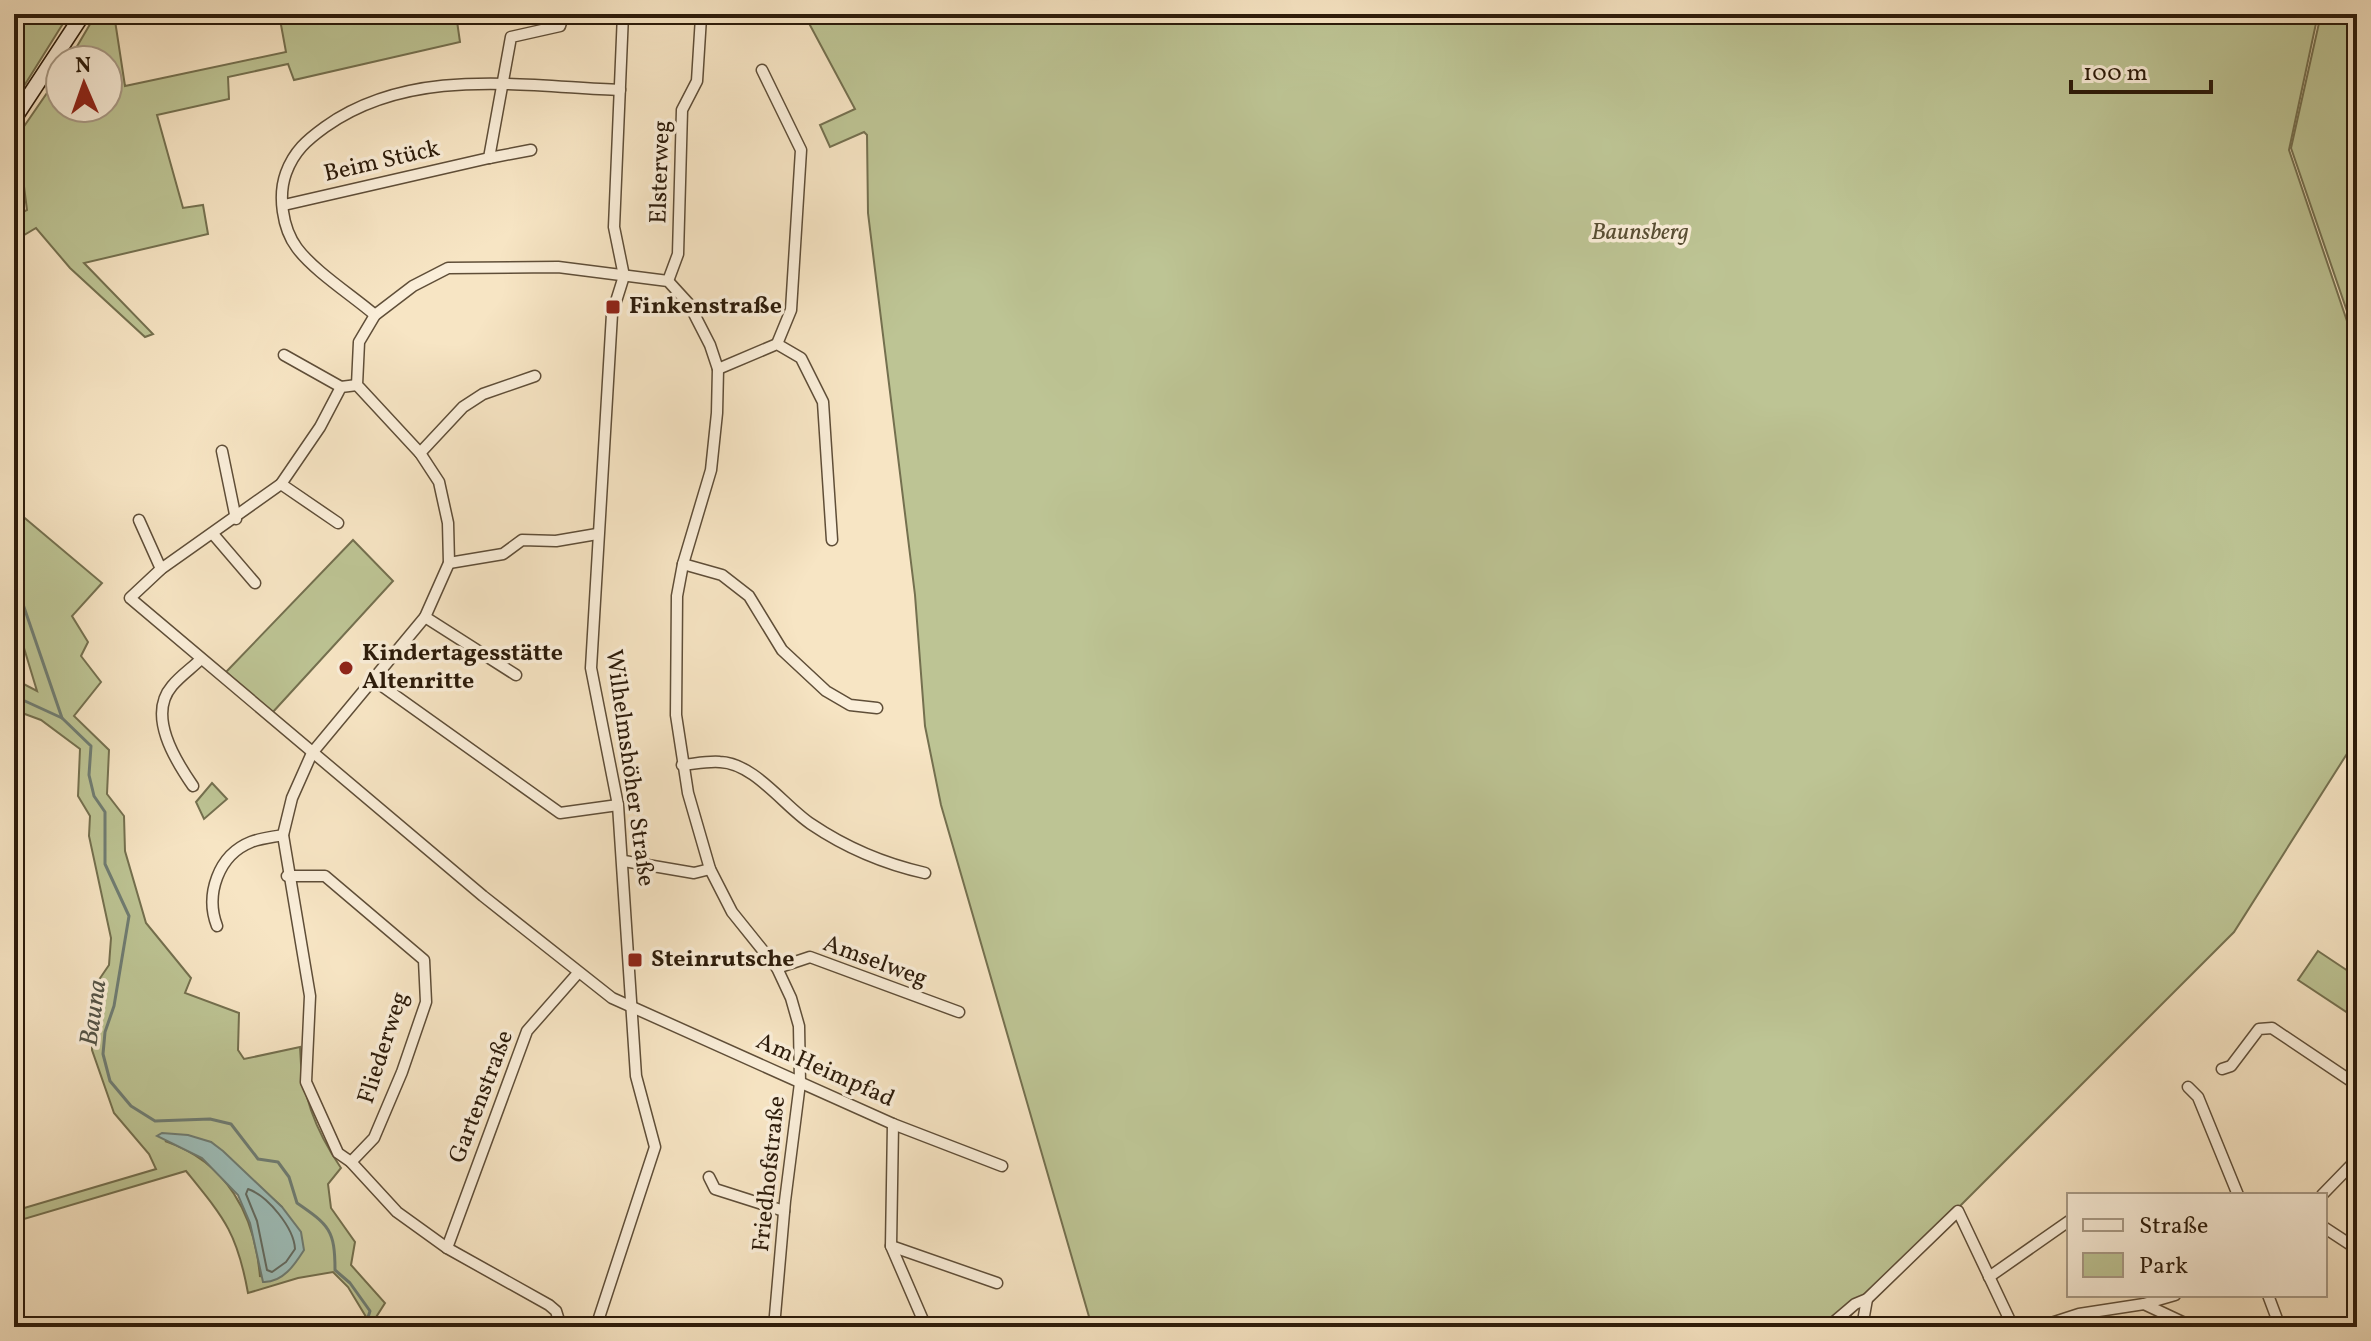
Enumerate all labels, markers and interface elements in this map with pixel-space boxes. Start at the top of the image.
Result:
north arrow [44,44,124,124]
scale bar [2071,44,2211,94]
text: N [75,51,92,82]
text: 100 m [2083,57,2148,91]
street label: Elsterweg [642,120,680,224]
street label: Beim Stück [321,132,443,192]
park label: Baunsberg [1591,216,1689,250]
place label: Finkenstraße [629,290,782,324]
marker: Finkenstraße [604,298,622,316]
place label: Kindertagesstätte Altenritte [362,637,563,699]
street label: Wilhelmshöher Straße [596,647,662,889]
marker: Kindertagesstätte Altenritte [337,659,355,677]
street label: Amselweg [818,927,932,997]
place label: Steinrutsche [651,943,794,977]
marker: Steinrutsche [626,951,644,969]
water label: Bauna [72,977,116,1049]
street label: Fliederweg [350,987,418,1109]
street label: Am Heimpfad [750,1025,900,1117]
street label: Gartenstraße [441,1026,523,1168]
street label: Friedhofstraße [745,1094,795,1254]
legend [2067,1193,2327,1297]
text: Straße [2139,1210,2208,1244]
text: Park [2139,1250,2188,1284]

